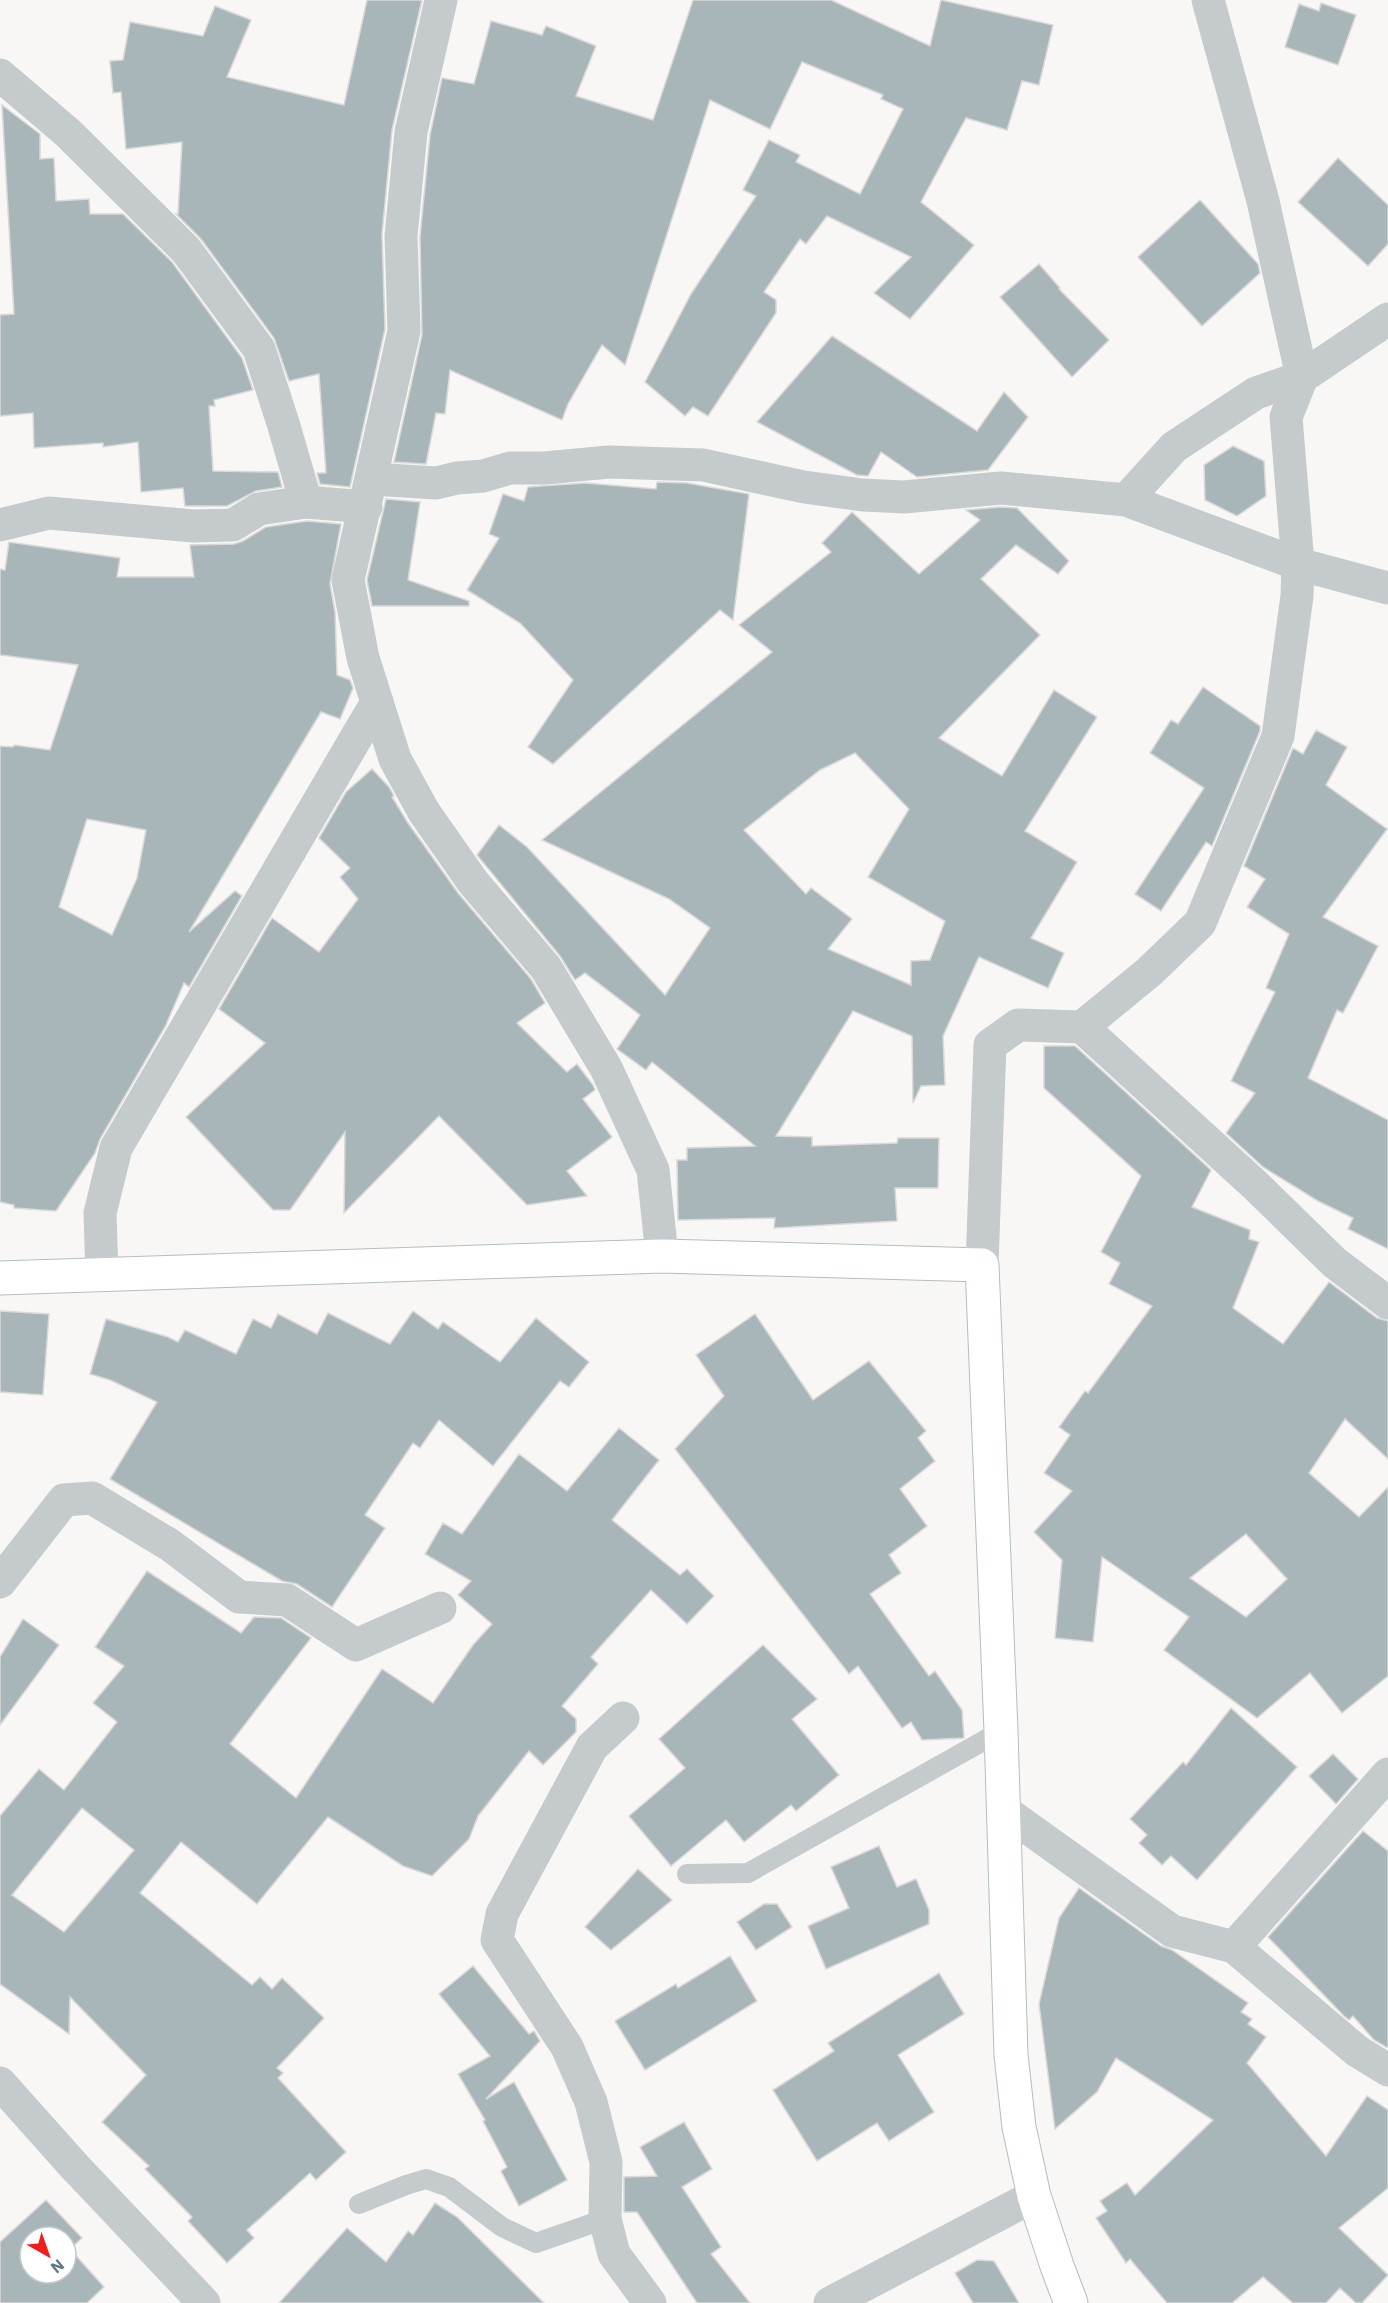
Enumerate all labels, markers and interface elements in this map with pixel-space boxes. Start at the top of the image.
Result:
north arrow [18,2225,78,2285]
text: N [47,2255,69,2278]

